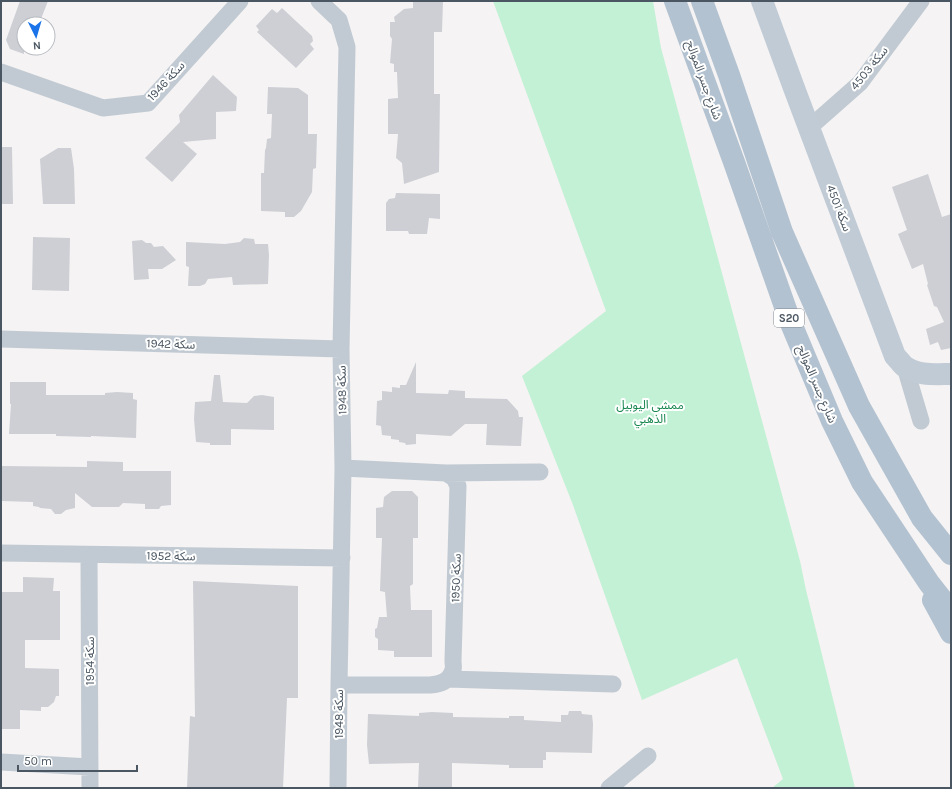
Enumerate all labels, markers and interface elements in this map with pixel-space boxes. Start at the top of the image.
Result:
north arrow [16,16,56,56]
street label: شارع جسر الموالح [681,38,725,122]
text: N [32,39,41,52]
street label: سكة 4503 [847,43,891,93]
street label: سكة 1946 [144,58,188,104]
street label: سكة 4501 [824,183,854,233]
road number: S20 [774,309,804,327]
street label: سكة 1942 [146,336,196,352]
street label: شارع جسر الموالح [792,343,840,426]
street label: سكة 1948 [335,365,349,415]
park label: ممشى اليوبيل الذهبي [616,398,684,429]
street label: سكة 1952 [146,549,196,563]
street label: سكة 1950 [448,553,464,603]
street label: سكة 1954 [83,637,97,685]
street label: سكة 1948 [332,689,346,739]
scale bar [18,747,137,773]
text: 50 m [24,754,52,768]

